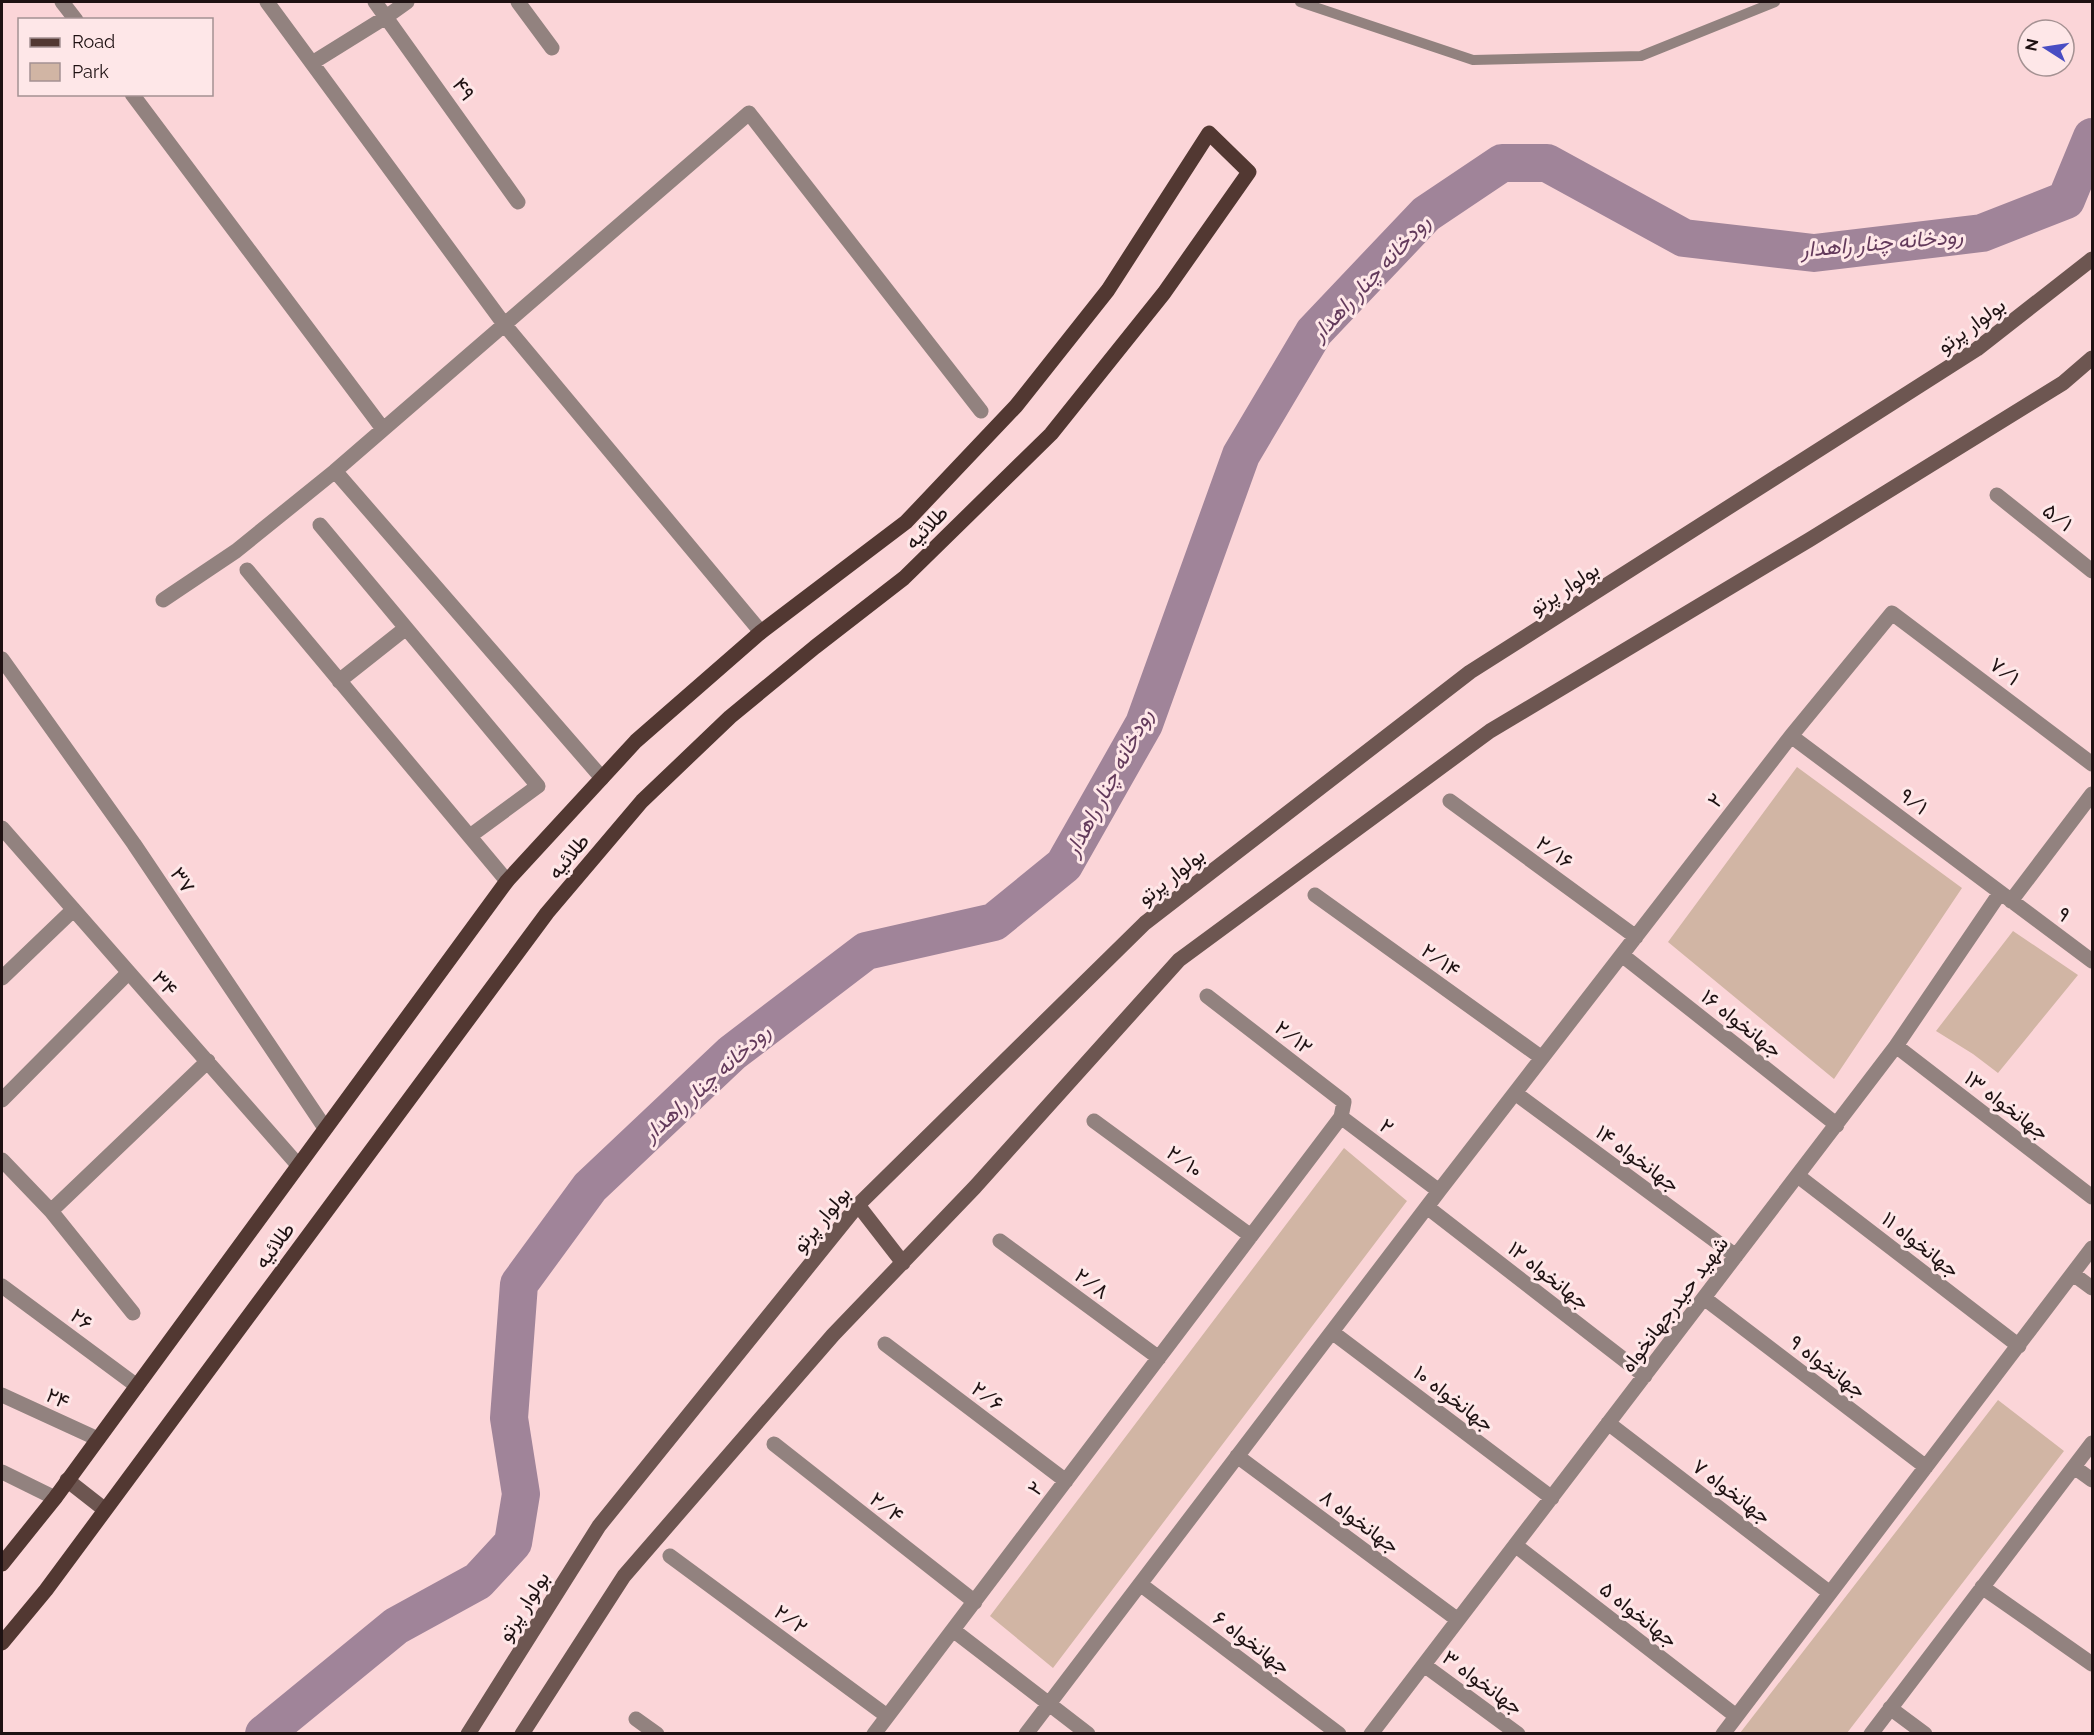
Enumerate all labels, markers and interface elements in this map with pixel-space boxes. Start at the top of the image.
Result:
legend [18,18,213,96]
north arrow [2016,18,2076,78]
text: Road [72,31,115,52]
text: N [2021,37,2042,53]
text: Park [72,61,109,82]
street label: ۴۹ [447,73,481,105]
water label: رودخانه چنار راهدار [1304,208,1437,348]
water label: رودخانه چنار راهدار [1798,222,1965,264]
street label: بولوار پرتو [1932,292,2011,360]
street label: ۵/۱ [2038,498,2078,536]
street label: طلائیه [899,500,953,554]
street label: بولوار پرتو [1524,556,1605,621]
street label: ۷/۱ [1985,652,2025,690]
water label: رودخانه چنار راهدار [1057,704,1160,863]
street label: ۹/۱ [1895,782,1933,820]
street label: ۲ [1702,788,1728,812]
street label: طلائیه [542,828,594,884]
street label: ۲/۱۶ [1531,830,1579,874]
street label: بولوار پرتو [1133,842,1211,911]
street label: ۳۷ [165,862,201,898]
street label: ۹ [2053,901,2075,927]
street label: ۲/۱۴ [1417,938,1465,982]
street label: ۳۴ [147,965,183,1001]
street label: جهانخواه ۱۶ [1696,984,1788,1063]
street label: ۲/۱۲ [1270,1015,1318,1059]
water label: رودخانه چنار راهدار [635,1018,777,1149]
street label: جهانخواه ۱۳ [1959,1065,2054,1146]
street label: ۲ [1375,1113,1399,1139]
street label: جهانخواه ۱۴ [1591,1119,1685,1198]
street label: ۲/۱۰ [1162,1140,1208,1182]
street label: بولوار پرتو [786,1181,857,1258]
street label: جهانخواه ۱۱ [1877,1206,1965,1283]
street label: طلائیه [249,1217,299,1273]
street label: شهید حیدرجهانخواه [1615,1231,1734,1378]
street label: جهانخواه ۱۲ [1503,1235,1595,1315]
street label: ۲/۸ [1070,1262,1114,1304]
street label: ۲۶ [66,1303,98,1335]
street label: جهانخواه ۹ [1784,1329,1871,1404]
street label: جهانخواه ۱۰ [1408,1360,1499,1437]
street label: ۲/۶ [967,1376,1009,1416]
street label: ۲۴ [42,1382,74,1414]
street label: جهانخواه ۷ [1687,1453,1776,1529]
street label: ۲ [1022,1476,1048,1500]
street label: جهانخواه ۸ [1315,1484,1405,1559]
street label: ۲/۴ [865,1486,909,1528]
street label: بولوار پرتو [492,1566,556,1647]
street label: جهانخواه ۵ [1594,1576,1683,1653]
street label: ۲/۲ [770,1599,812,1639]
street label: جهانخواه ۶ [1208,1605,1295,1680]
street label: جهانخواه ۳ [1437,1644,1528,1720]

